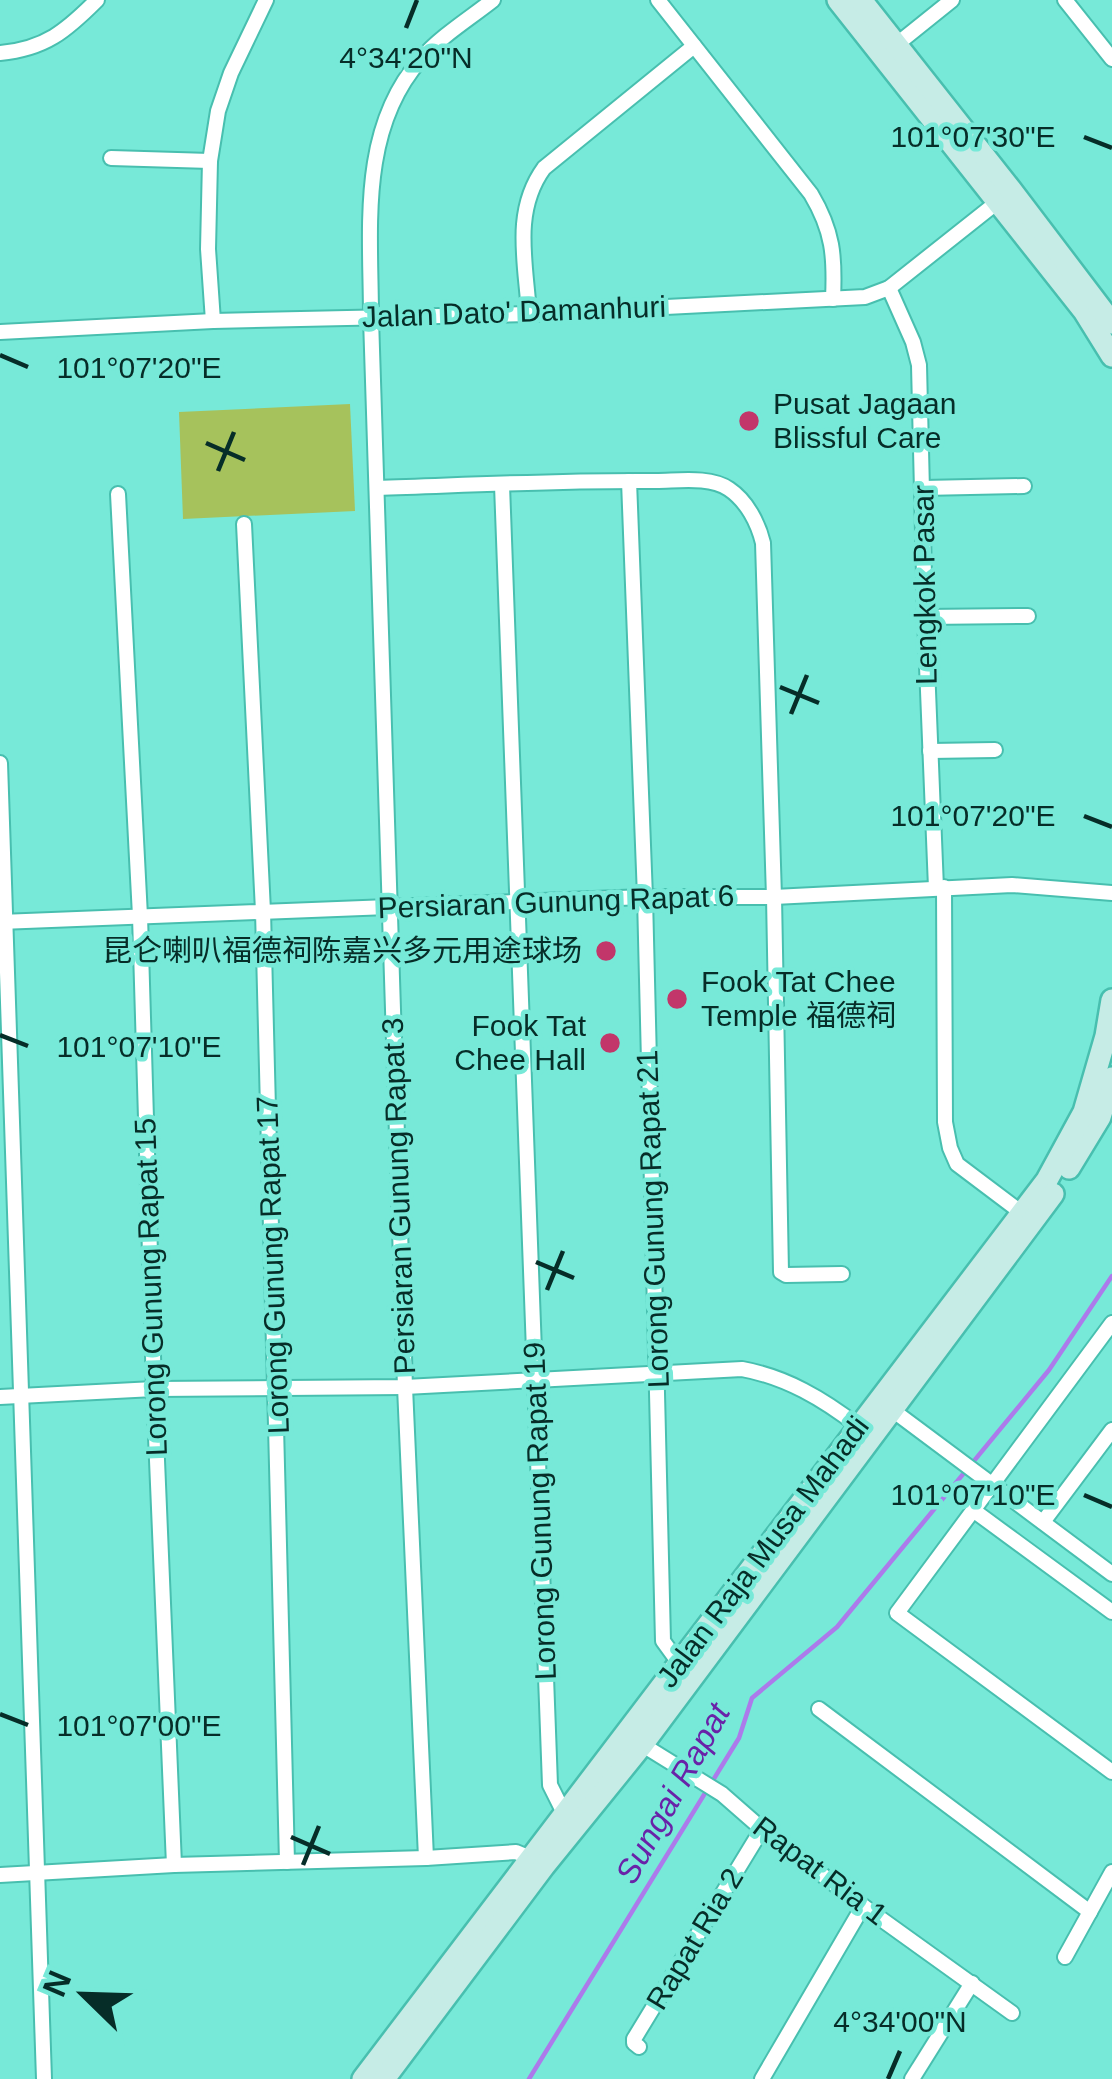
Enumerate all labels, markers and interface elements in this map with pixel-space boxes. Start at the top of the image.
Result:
text: 4°34'20"N [339,41,473,74]
text: 101°07'30"E [890,120,1056,153]
street label: Jalan Dato' Damanhuri [361,290,667,333]
text: 101°07'20"E [56,351,222,384]
place label: Pusat Jagaan Blissful Care [773,387,956,454]
marker: Pusat Jagaan Blissful Care [736,408,762,434]
street label: Lengkok Pasar [906,485,943,685]
text: 101°07'20"E [890,799,1056,832]
street label: Persiaran Gunung Rapat 6 [377,879,735,924]
place label: 昆仑喇叭福德祠陈嘉兴多元用途球场 [102,934,582,967]
marker: 昆仑喇叭福德祠陈嘉兴多元用途球场 [593,938,619,964]
place label: Fook Tat Chee Temple 福德祠 [701,965,896,1032]
marker: Fook Tat Chee Temple 福德祠 [664,986,690,1012]
place label: Fook Tat Chee Hall [454,1009,587,1076]
street label: Persiaran Gunung Rapat 3 [376,1017,421,1375]
text: 101°07'10"E [56,1030,222,1063]
marker: Fook Tat Chee Hall [597,1030,623,1056]
street label: Lorong Gunung Rapat 21 [630,1049,675,1389]
street label: Lorong Gunung Rapat 17 [250,1095,295,1435]
street label: Lorong Gunung Rapat 15 [128,1117,173,1457]
street label: Lorong Gunung Rapat 19 [517,1341,562,1681]
street label: Jalan Raja Musa Mahadi [650,1410,875,1693]
text: 101°07'10"E [890,1478,1056,1511]
water label: Sungai Rapat [608,1695,738,1890]
text: 101°07'00"E [56,1709,222,1742]
street label: Rapat Ria 1 [747,1810,893,1931]
street label: Rapat Ria 2 [640,1862,750,2015]
north arrow [24,1935,144,2055]
text: N [35,1965,79,2002]
text: 4°34'00"N [833,2005,967,2038]

